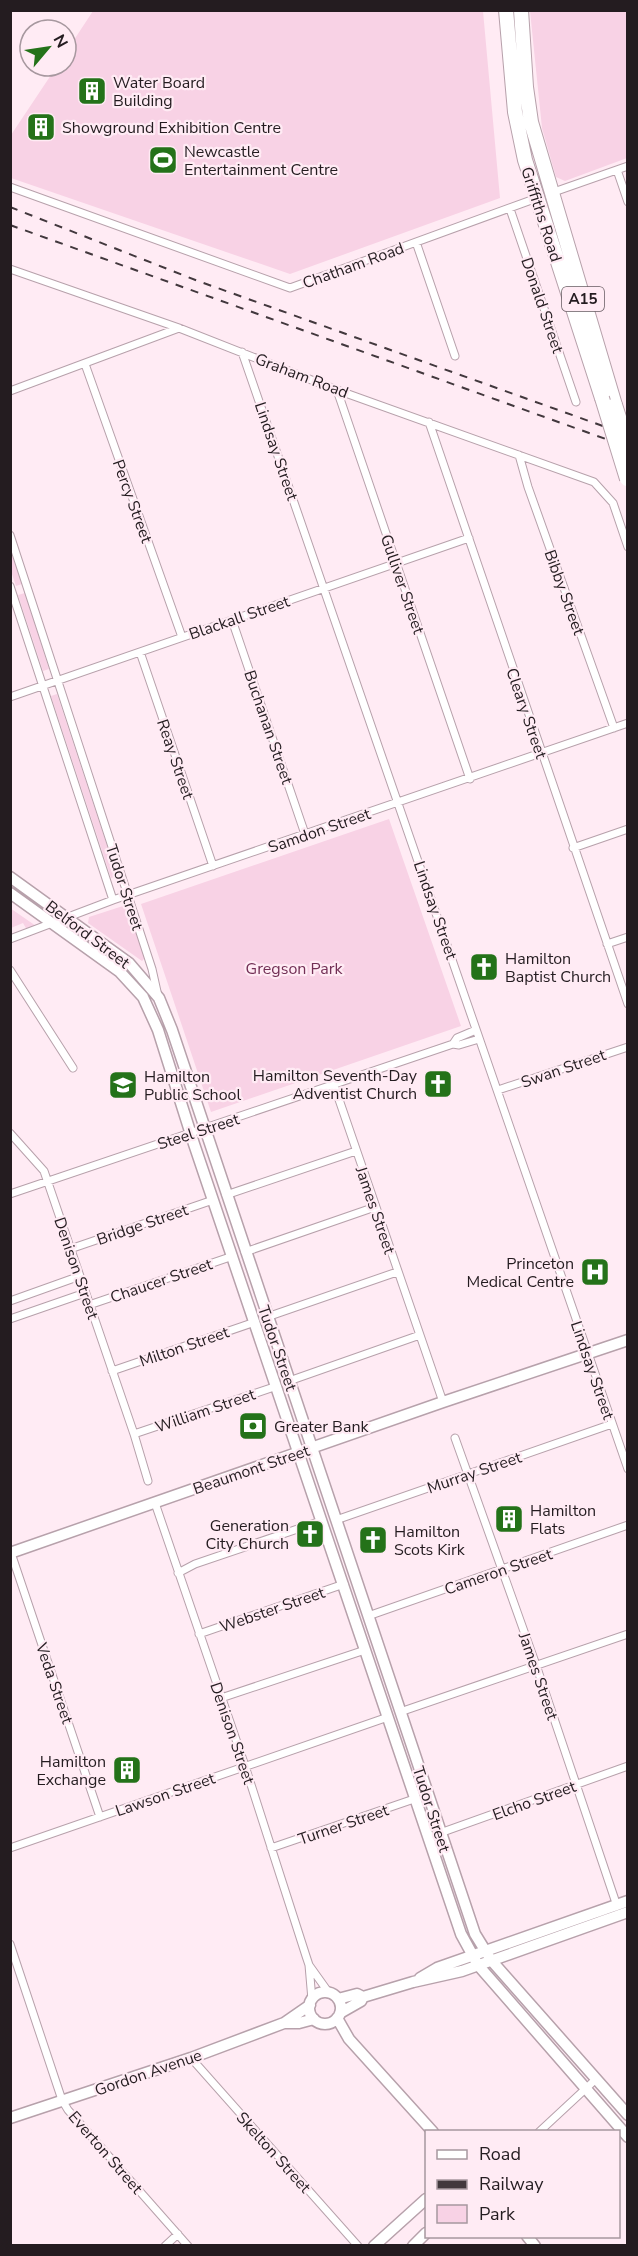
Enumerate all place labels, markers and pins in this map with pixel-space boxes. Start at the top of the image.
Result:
place label: Water Board Building [113,72,205,112]
building icon: Water Board Building [76,75,108,107]
building icon: Showground Exhibition Centre [25,111,57,143]
place label: Showground Exhibition Centre [62,117,281,139]
place label: Newcastle Entertainment Centre [184,141,338,181]
sports icon: Newcastle Entertainment Centre [147,144,179,176]
place label: Hamilton Baptist Church [505,948,611,988]
church icon: Hamilton Baptist Church [468,951,500,983]
place label: Hamilton Seventh-Day Adventist Church [253,1065,418,1105]
place label: Hamilton Public School [144,1066,241,1106]
church icon: Hamilton Seventh-Day Adventist Church [422,1068,454,1100]
school or university icon: Hamilton Public School [107,1069,139,1101]
place label: Princeton Medical Centre [467,1253,574,1293]
hospital icon: Princeton Medical Centre [579,1256,611,1288]
bank icon: Greater Bank [237,1410,269,1442]
place label: Greater Bank [274,1416,369,1438]
place label: Hamilton Flats [530,1500,596,1540]
building icon: Hamilton Flats [493,1503,525,1535]
place label: Generation City Church [206,1515,289,1555]
church icon: Generation City Church [294,1518,326,1550]
place label: Hamilton Scots Kirk [394,1521,466,1561]
church icon: Hamilton Scots Kirk [357,1524,389,1556]
place label: Hamilton Exchange [37,1751,106,1791]
building icon: Hamilton Exchange [111,1754,143,1786]

